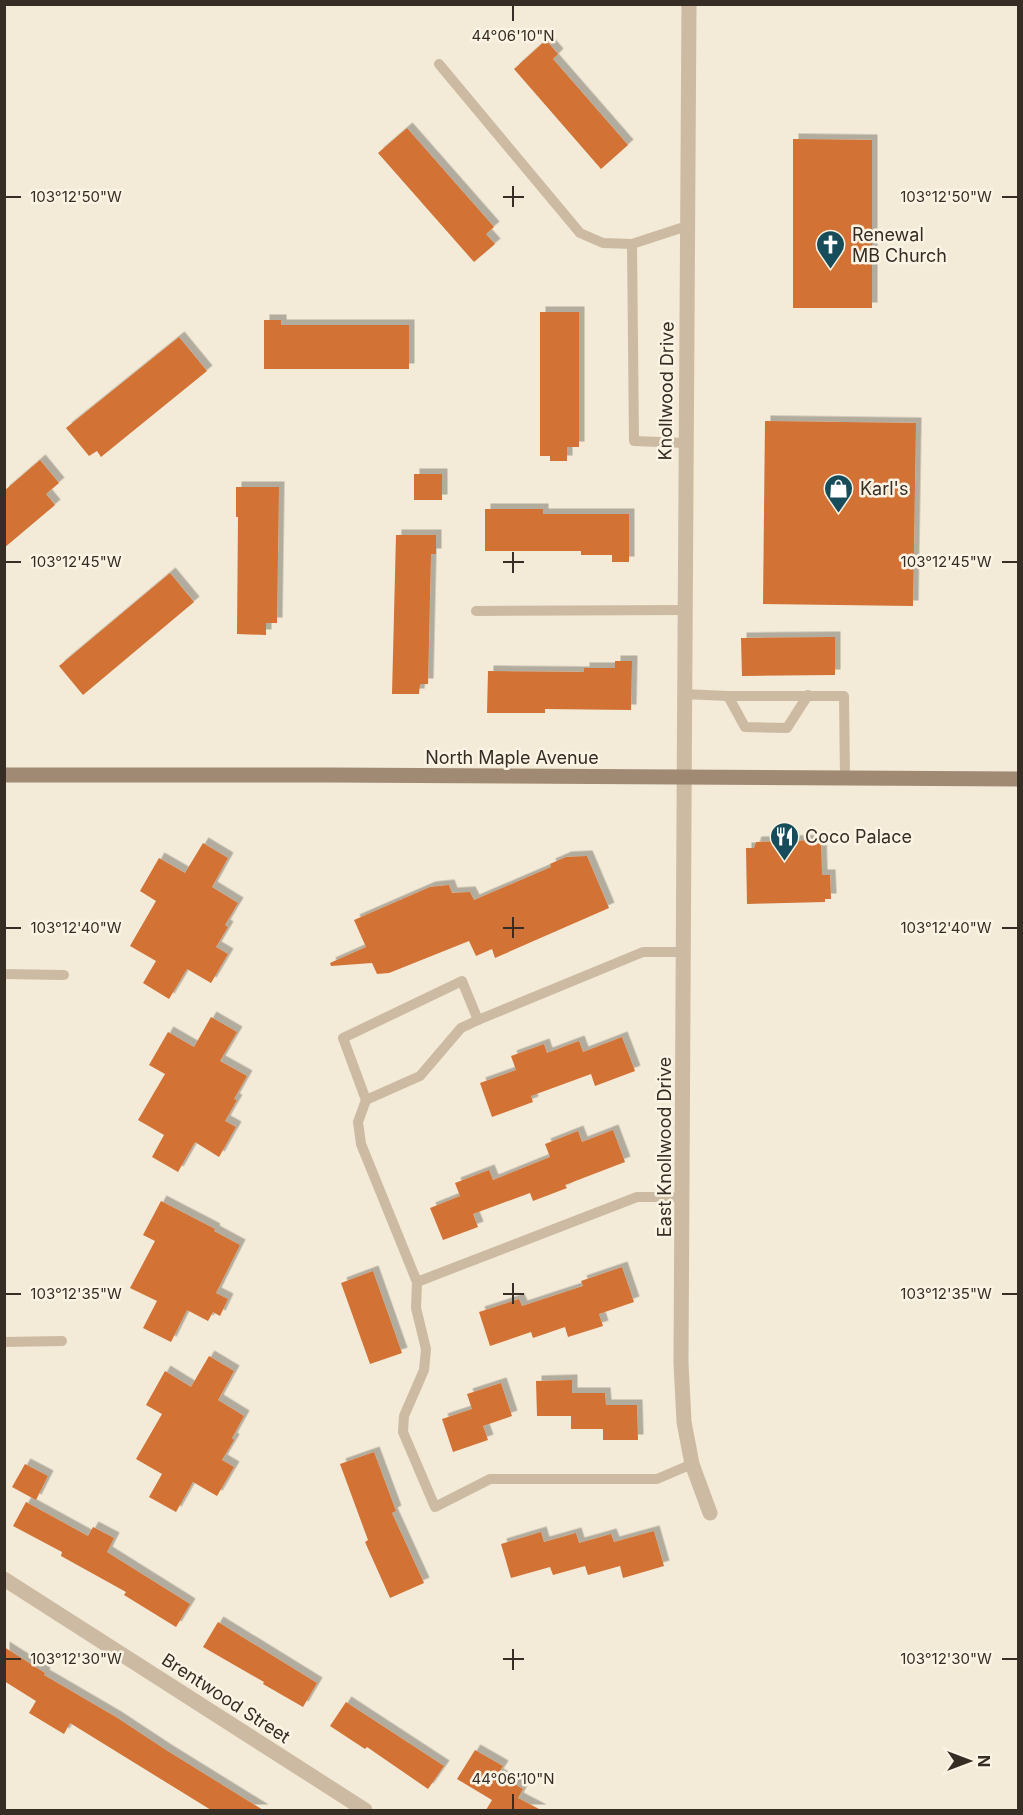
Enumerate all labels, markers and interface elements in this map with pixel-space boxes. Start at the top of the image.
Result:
text: 44°06'10"N [471,26,555,45]
text: 103°12'50"W [30,187,122,206]
text: 103°12'50"W [900,187,992,206]
place label: Renewal MB Church [852,224,947,266]
church icon: Renewal MB Church [815,228,847,270]
street label: Knollwood Drive [654,321,678,461]
shop icon: Karl's [823,472,855,514]
place label: Karl's [860,478,909,499]
text: 103°12'45"W [31,552,122,571]
text: 103°12'45"W [901,552,992,571]
street label: North Maple Avenue [425,747,599,768]
restaurant icon: Coco Palace [768,820,800,862]
place label: Coco Palace [805,826,912,847]
text: 103°12'40"W [30,918,122,937]
text: 103°12'40"W [900,918,992,937]
street label: East Knollwood Drive [654,1057,675,1237]
text: 103°12'35"W [30,1284,122,1303]
text: 103°12'35"W [900,1284,992,1303]
text: 103°12'30"W [30,1649,122,1668]
street label: Brentwood Street [158,1649,294,1747]
text: 103°12'30"W [900,1649,992,1668]
north arrow [939,1731,999,1791]
text: N [974,1755,994,1767]
text: 44°06'10"N [471,1769,555,1788]

